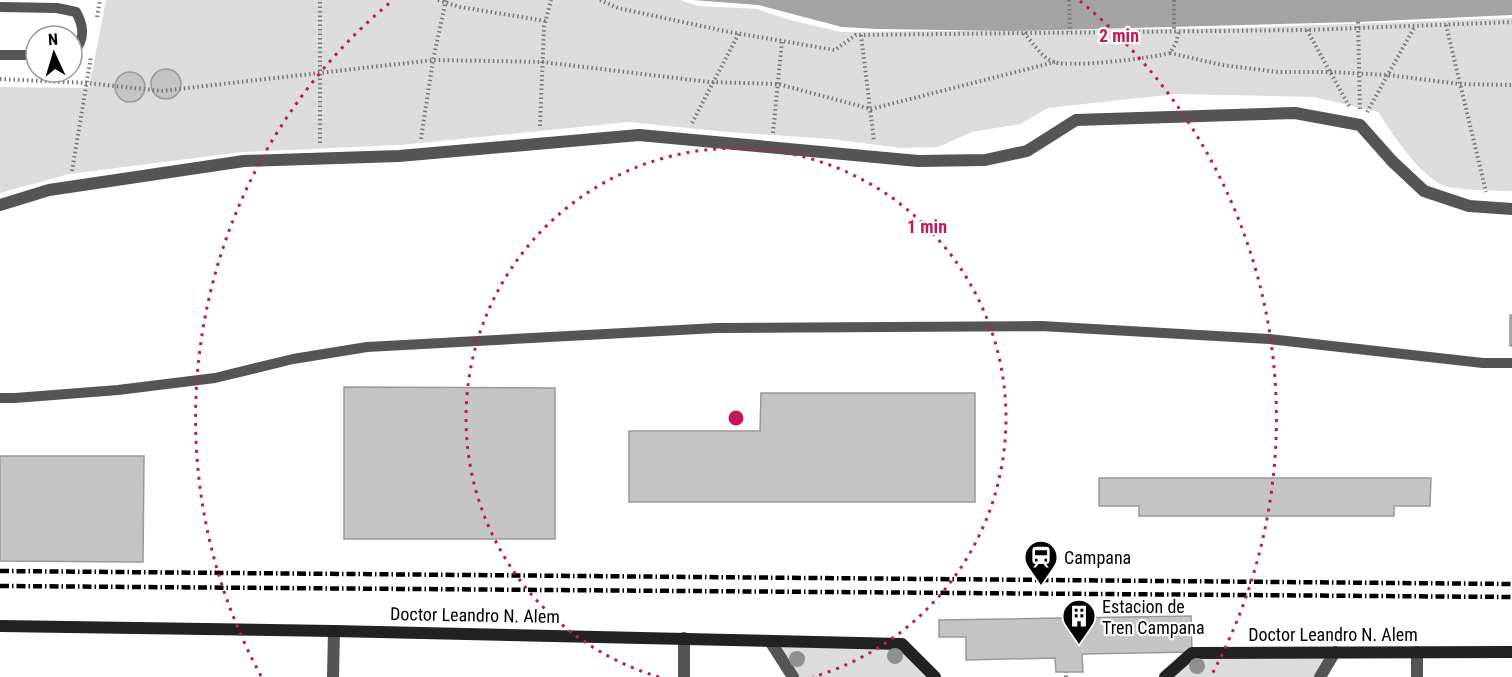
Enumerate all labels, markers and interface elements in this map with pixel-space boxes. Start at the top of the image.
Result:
north arrow [24,24,84,84]
text: 2 min [1099,25,1139,46]
text: N [47,30,59,49]
text: 1 min [907,216,947,237]
centre of rings [726,408,746,428]
station icon: Campana [1023,539,1059,586]
place label: Campana [1064,547,1131,568]
place label: Estacion de Tren Campana [1102,596,1205,638]
building icon: Estacion de Tren Campana [1061,598,1097,645]
street label: Doctor Leandro N. Alem [390,603,560,627]
street label: Doctor Leandro N. Alem [1248,624,1418,645]

